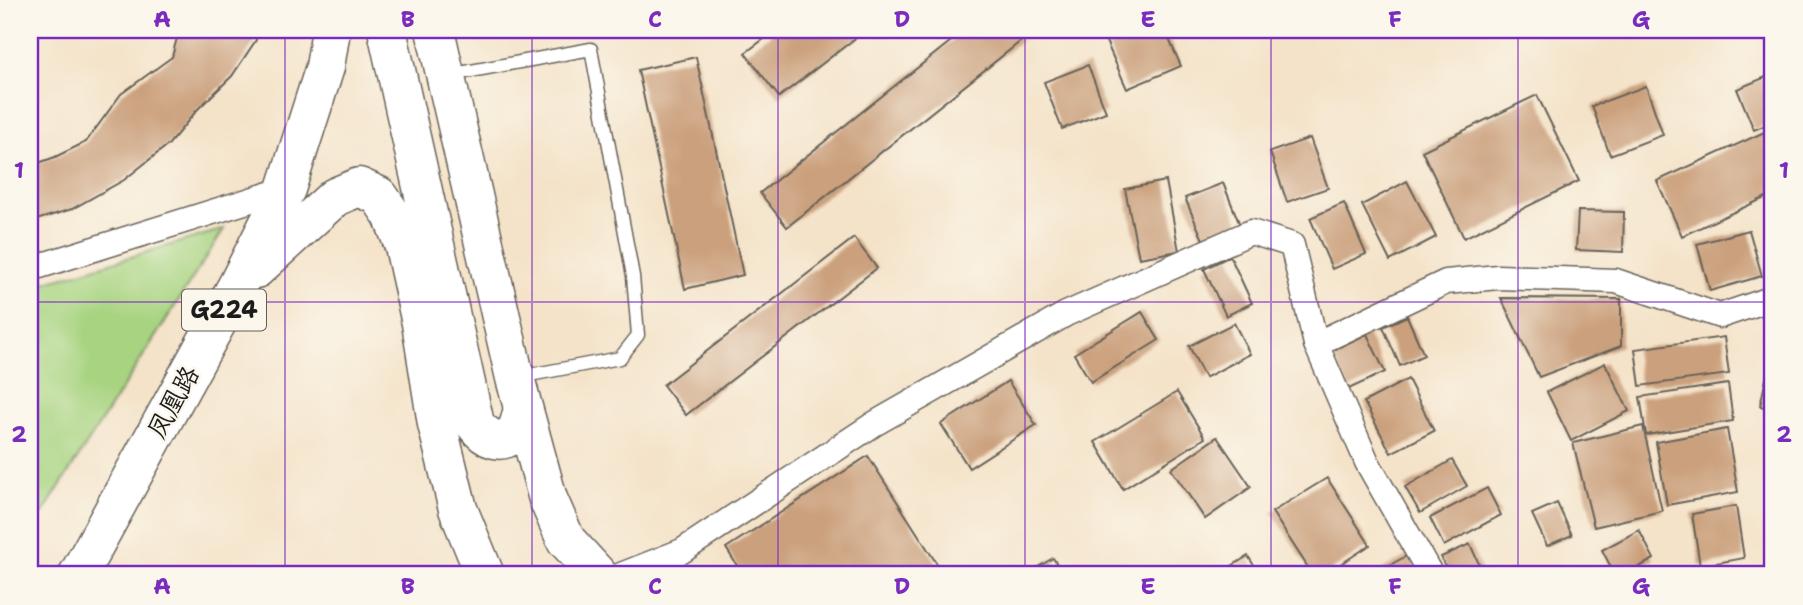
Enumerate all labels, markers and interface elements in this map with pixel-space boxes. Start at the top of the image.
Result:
text: A [153,4,171,34]
text: B [401,4,415,34]
text: C [648,4,662,34]
text: D [894,4,910,34]
text: E [1140,4,1156,34]
text: F [1388,4,1402,34]
text: G [1632,4,1651,34]
text: 1 [14,155,24,185]
text: 1 [1779,155,1789,185]
road number: G224 [182,290,266,330]
street label: 凤凰路 [138,359,207,444]
text: 2 [11,419,27,449]
text: 2 [1776,419,1792,449]
text: A [153,571,171,601]
text: B [401,571,415,601]
text: C [648,571,662,601]
text: D [894,571,910,601]
text: E [1140,571,1156,601]
text: F [1388,571,1402,601]
text: G [1632,571,1651,601]

